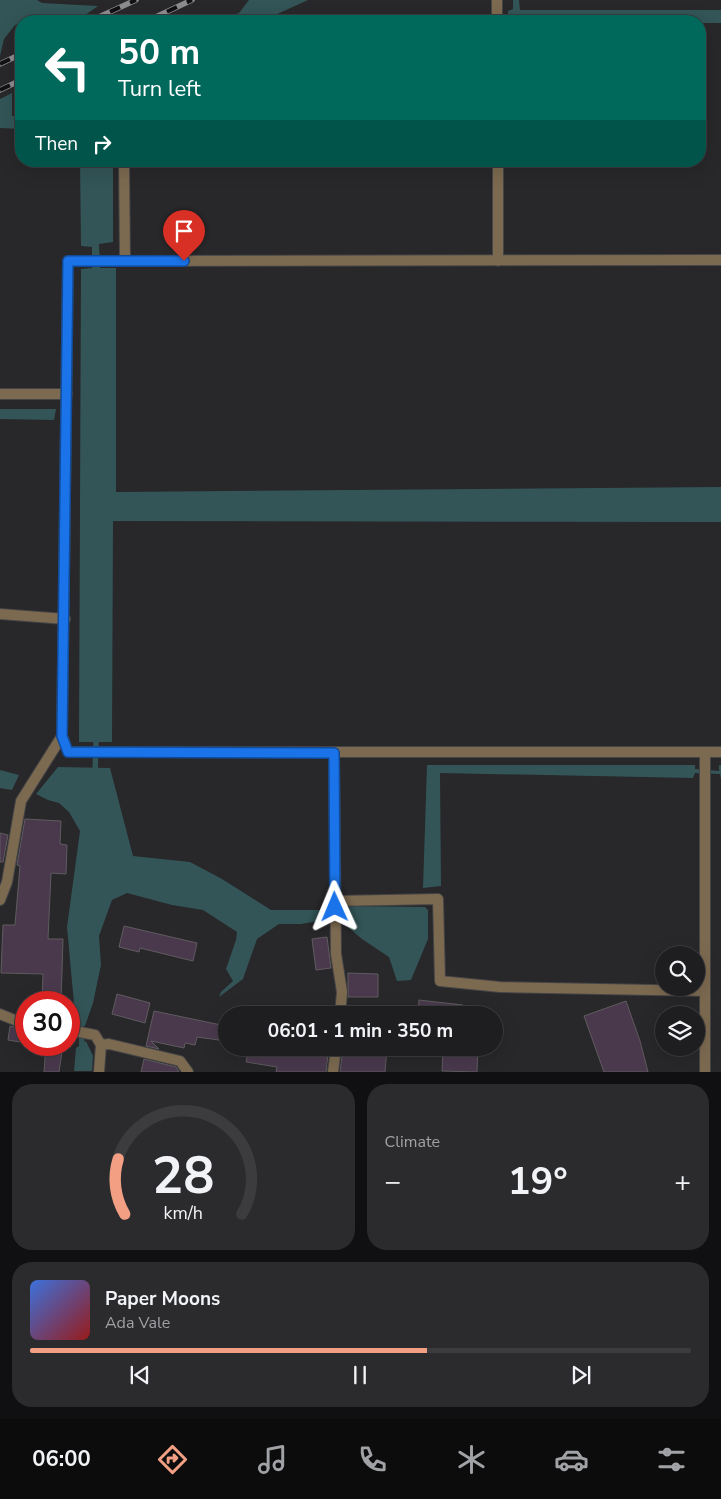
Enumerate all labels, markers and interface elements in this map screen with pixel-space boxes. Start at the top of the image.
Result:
text: 50 m [118,29,200,76]
icon: left [35,35,100,100]
text: Turn left [118,74,201,104]
icon: right [88,130,116,158]
text: Then [35,131,78,157]
pin [163,210,205,261]
icon: arrive [170,217,198,245]
position arrow [308,880,360,932]
map controls [655,946,705,1056]
button: search [655,946,705,996]
speed limit sign: 30 [15,991,80,1056]
button: layers [655,1006,705,1056]
text: 06:01 · 1 min · 350 m [268,1018,453,1044]
text: Climate [385,1131,440,1153]
text: 28 [152,1140,214,1211]
text: 19° [508,1156,568,1207]
text: − [385,1163,401,1201]
text: + [674,1163,691,1201]
text: km/h [164,1201,203,1225]
text: Paper Moons [105,1286,220,1312]
text: Ada Vale [105,1312,170,1334]
icon: previous [126,1361,154,1389]
icon: pause [346,1361,374,1389]
icon: next [567,1361,595,1389]
icon: directions [155,1442,190,1477]
icon: music [255,1442,290,1477]
icon: phone [355,1442,390,1477]
icon: climate [454,1442,489,1477]
icon: car [554,1442,589,1477]
icon: filters [654,1442,689,1477]
text: 06:00 [32,1444,91,1474]

